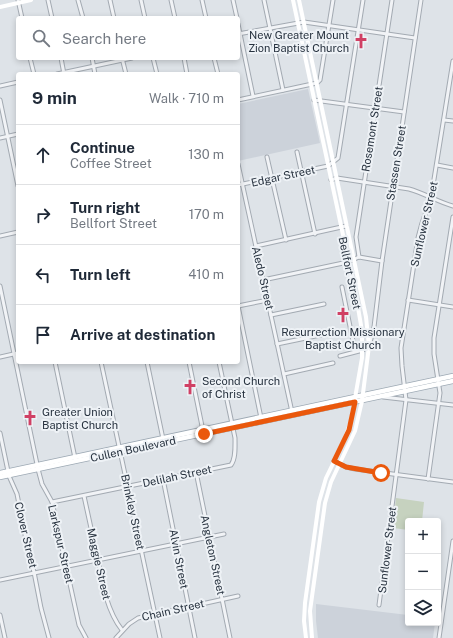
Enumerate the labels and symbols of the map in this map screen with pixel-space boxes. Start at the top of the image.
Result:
place label: New Greater Mount Zion Baptist Church [248,29,349,54]
church icon: New Greater Mount Zion Baptist Church [352,32,370,50]
street label: Rosemont Street [359,86,385,172]
street label: Stassen Street [384,125,408,201]
street label: Edgar Street [250,163,316,189]
street label: Sunflower Street [408,180,440,268]
street label: Bellfort Street [336,236,364,310]
street label: Aledo Street [250,245,276,311]
church icon: Resurrection Missionary Baptist Church [334,306,352,324]
place label: Resurrection Missionary Baptist Church [281,326,405,351]
place label: Second Church of Christ [202,375,280,400]
church icon: Second Church of Christ [181,378,199,396]
place label: Greater Union Baptist Church [42,406,118,431]
church icon: Greater Union Baptist Church [21,409,39,427]
route end [195,425,213,443]
street label: Cullen Boulevard [89,434,177,464]
street label: Delilah Street [141,463,213,489]
route start [372,464,390,482]
street label: Brinkley Street [119,473,147,551]
street label: Clover Street [13,501,39,569]
street label: Larkspur Street [46,504,76,584]
street label: Sunflower Street [376,506,398,594]
street label: Angleton Street [199,514,227,596]
street label: Maggie Street [85,527,113,601]
street label: Alvin Street [167,528,191,590]
street label: Chain Street [141,597,205,623]

